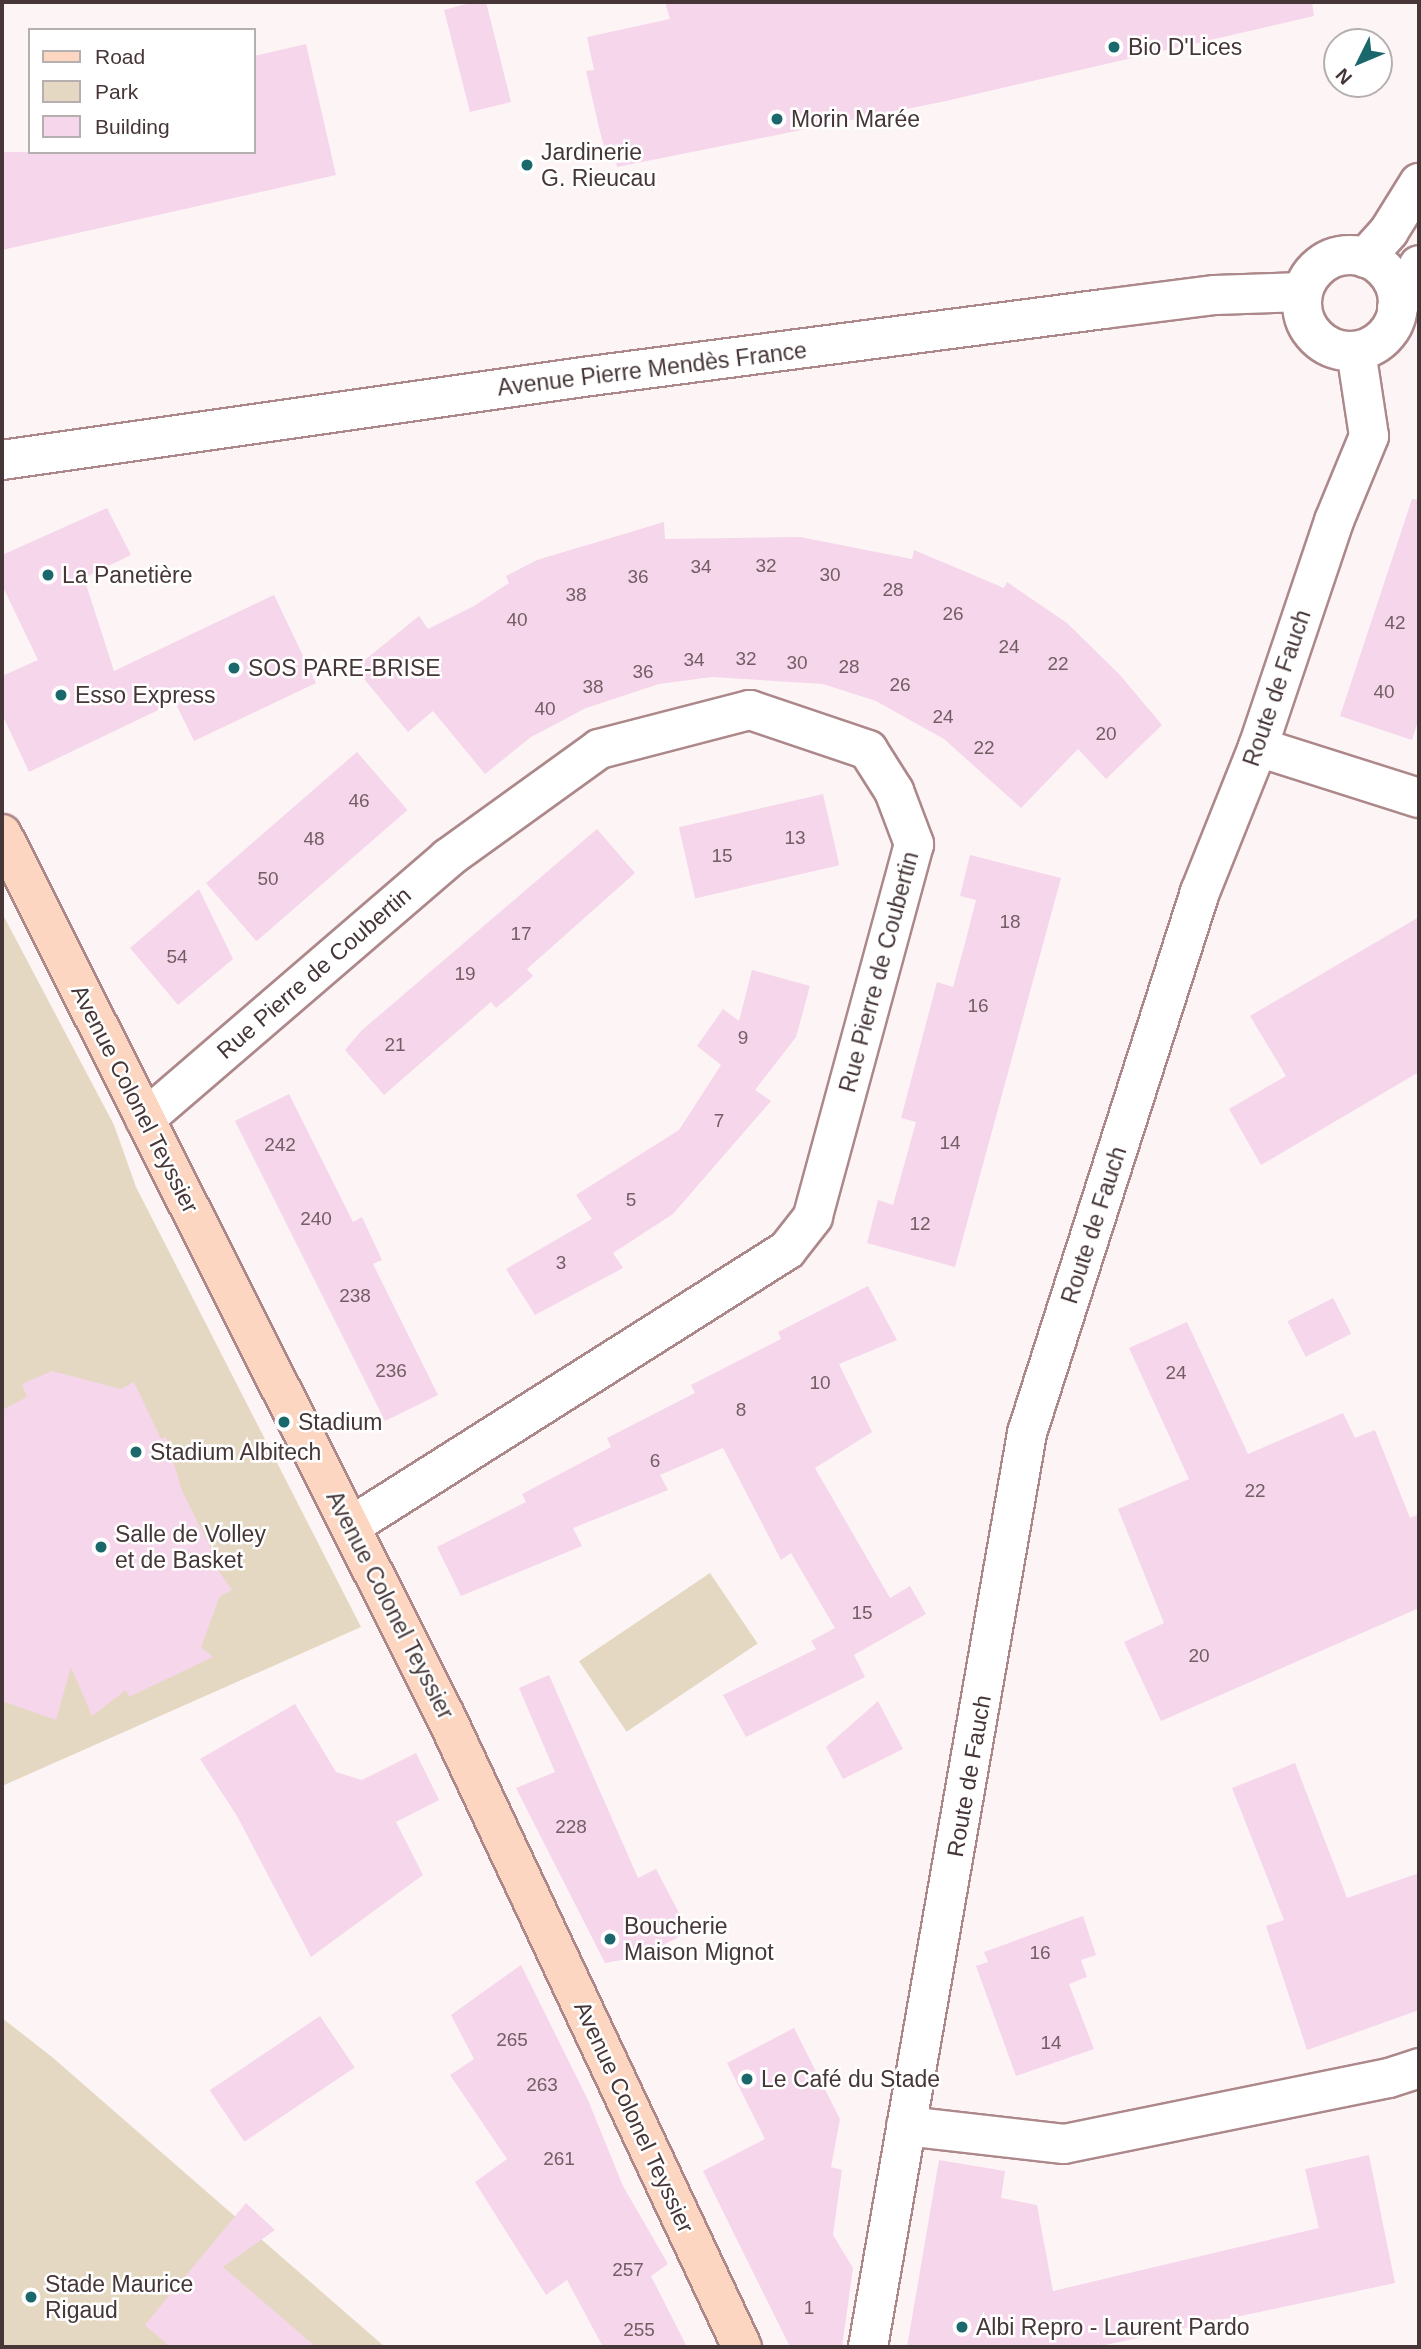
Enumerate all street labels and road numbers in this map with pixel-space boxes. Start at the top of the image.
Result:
street label: Avenue Pierre Mendès France [496,336,808,402]
street label: Route de Fauch [1237,606,1317,770]
street label: Rue Pierre de Coubertin [834,849,924,1095]
street label: Rue Pierre de Coubertin [211,881,417,1065]
street label: Avenue Colonel Teyssier [65,980,205,1218]
street label: Route de Fauch [1056,1143,1132,1307]
street label: Avenue Colonel Teyssier [320,1486,460,1724]
street label: Route de Fauch [941,1693,997,1859]
street label: Avenue Colonel Teyssier [568,1997,700,2237]

